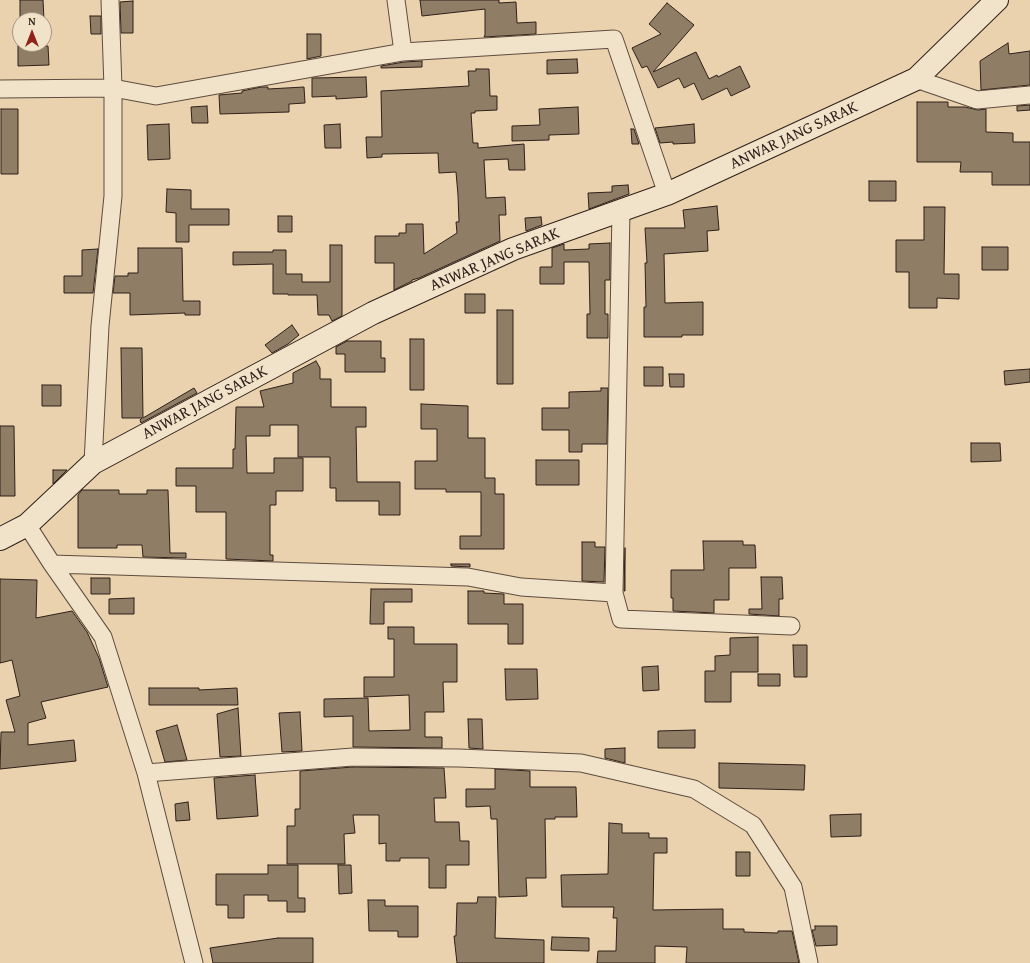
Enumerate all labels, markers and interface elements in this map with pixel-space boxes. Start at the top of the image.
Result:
north arrow [12,12,52,52]
text: N [28,13,36,29]
street label: ANWAR JANG SARAK [727,98,861,174]
street label: ANWAR JANG SARAK [427,224,563,296]
street label: ANWAR JANG SARAK [139,362,271,444]

